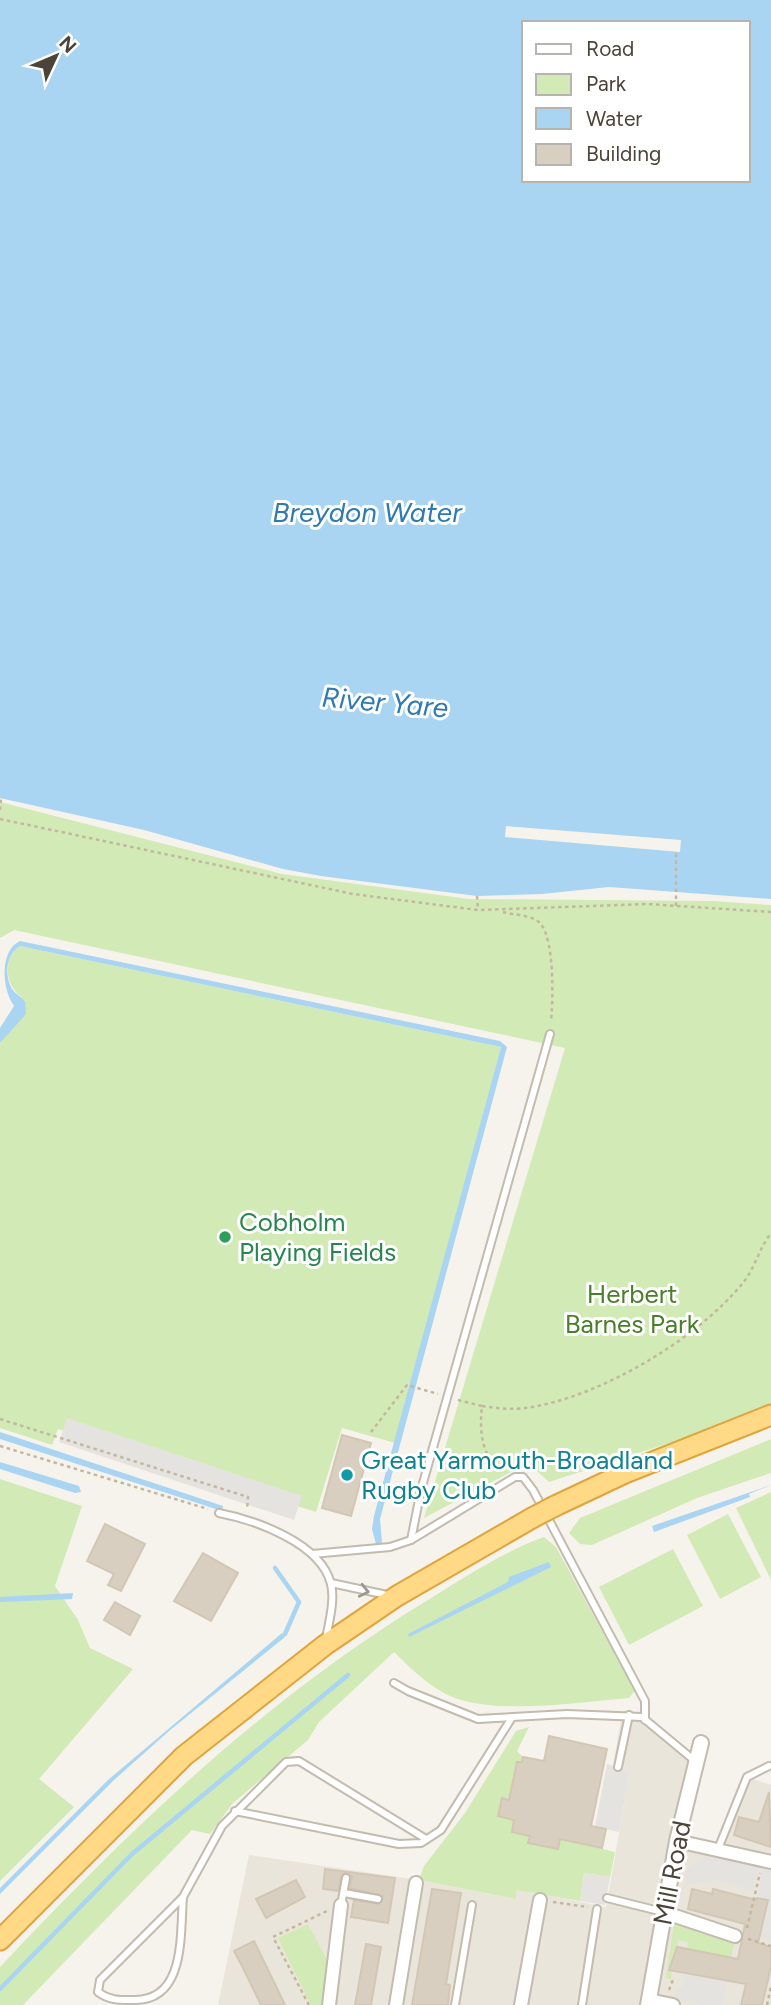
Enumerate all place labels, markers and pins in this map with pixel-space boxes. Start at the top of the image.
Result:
place label: Cobholm Playing Fields [239,1206,396,1268]
marker: Cobholm Playing Fields [217,1229,233,1245]
place label: Great Yarmouth-Broadland Rugby Club [361,1444,673,1506]
marker: Great Yarmouth-Broadland Rugby Club [339,1467,355,1483]

